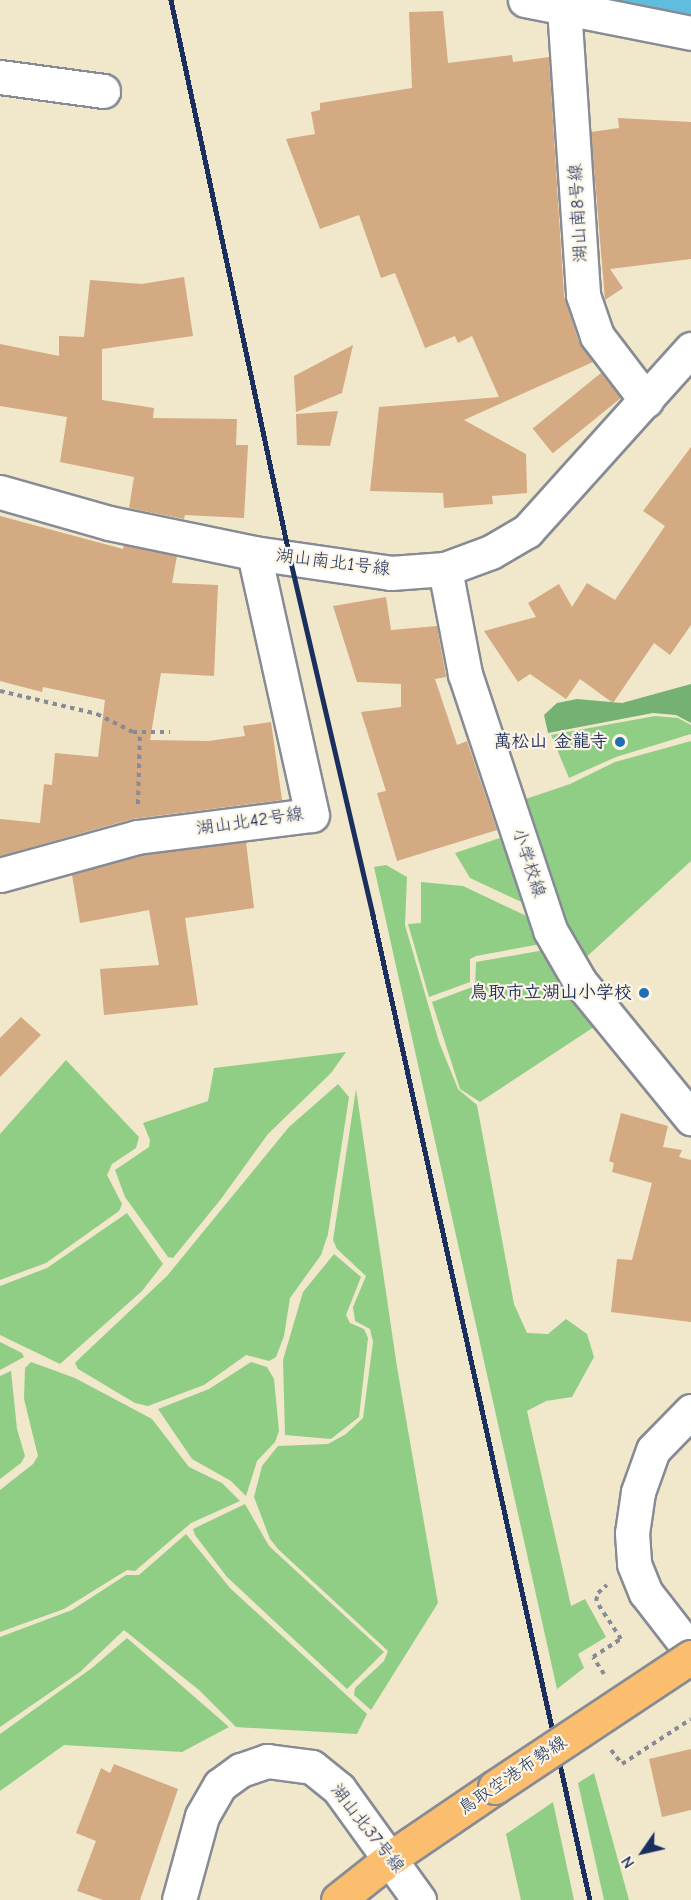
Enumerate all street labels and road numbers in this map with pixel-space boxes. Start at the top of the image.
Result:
street label: 湖山南8号線 [566,163,592,263]
street label: 湖山南北1号線 [275,545,391,581]
street label: 湖山北42号線 [195,804,305,840]
street label: 小学校線 [507,825,549,901]
street label: 鳥取空港布勢線 [455,1732,571,1820]
street label: 湖山北37号線 [325,1780,409,1878]

